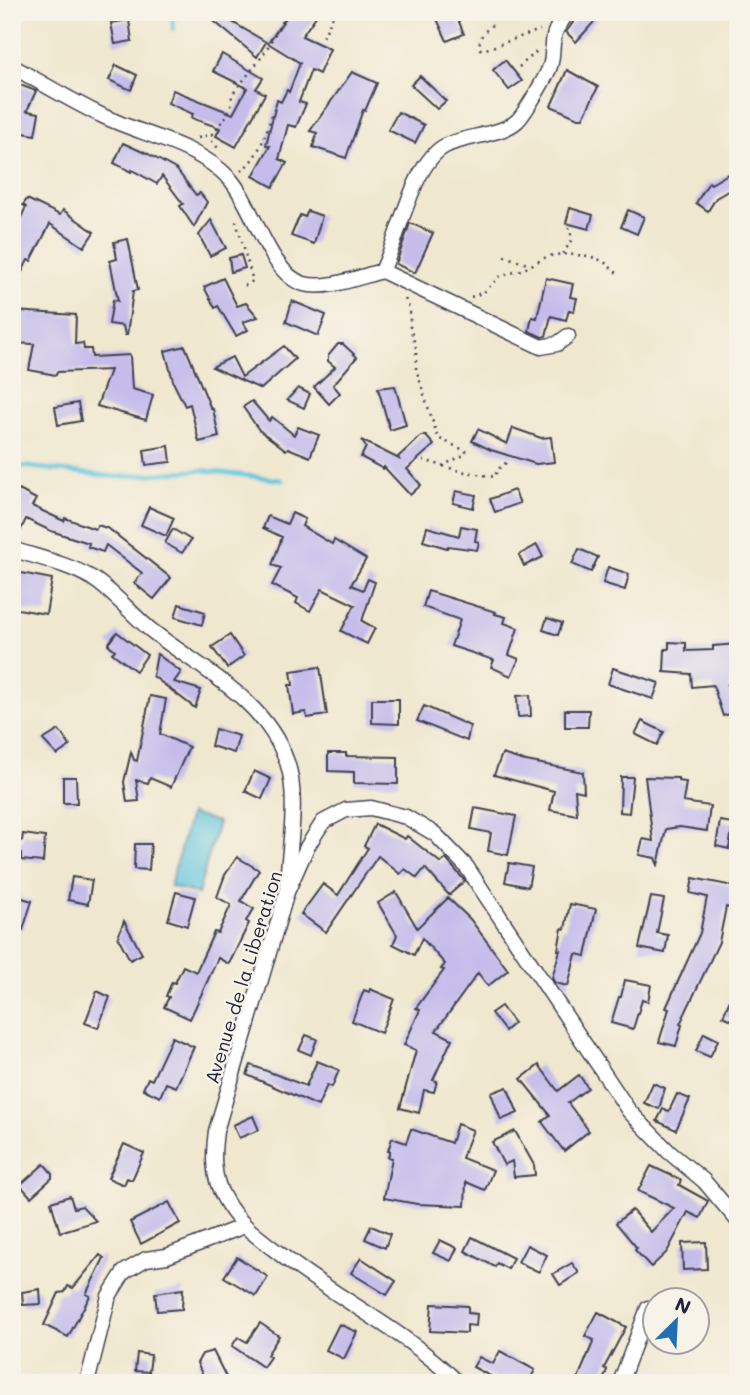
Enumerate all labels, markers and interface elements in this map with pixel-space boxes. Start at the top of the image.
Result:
street label: Avenue de la Liberation [199,867,287,1087]
north arrow [642,1286,712,1356]
text: N [671,1291,695,1319]

